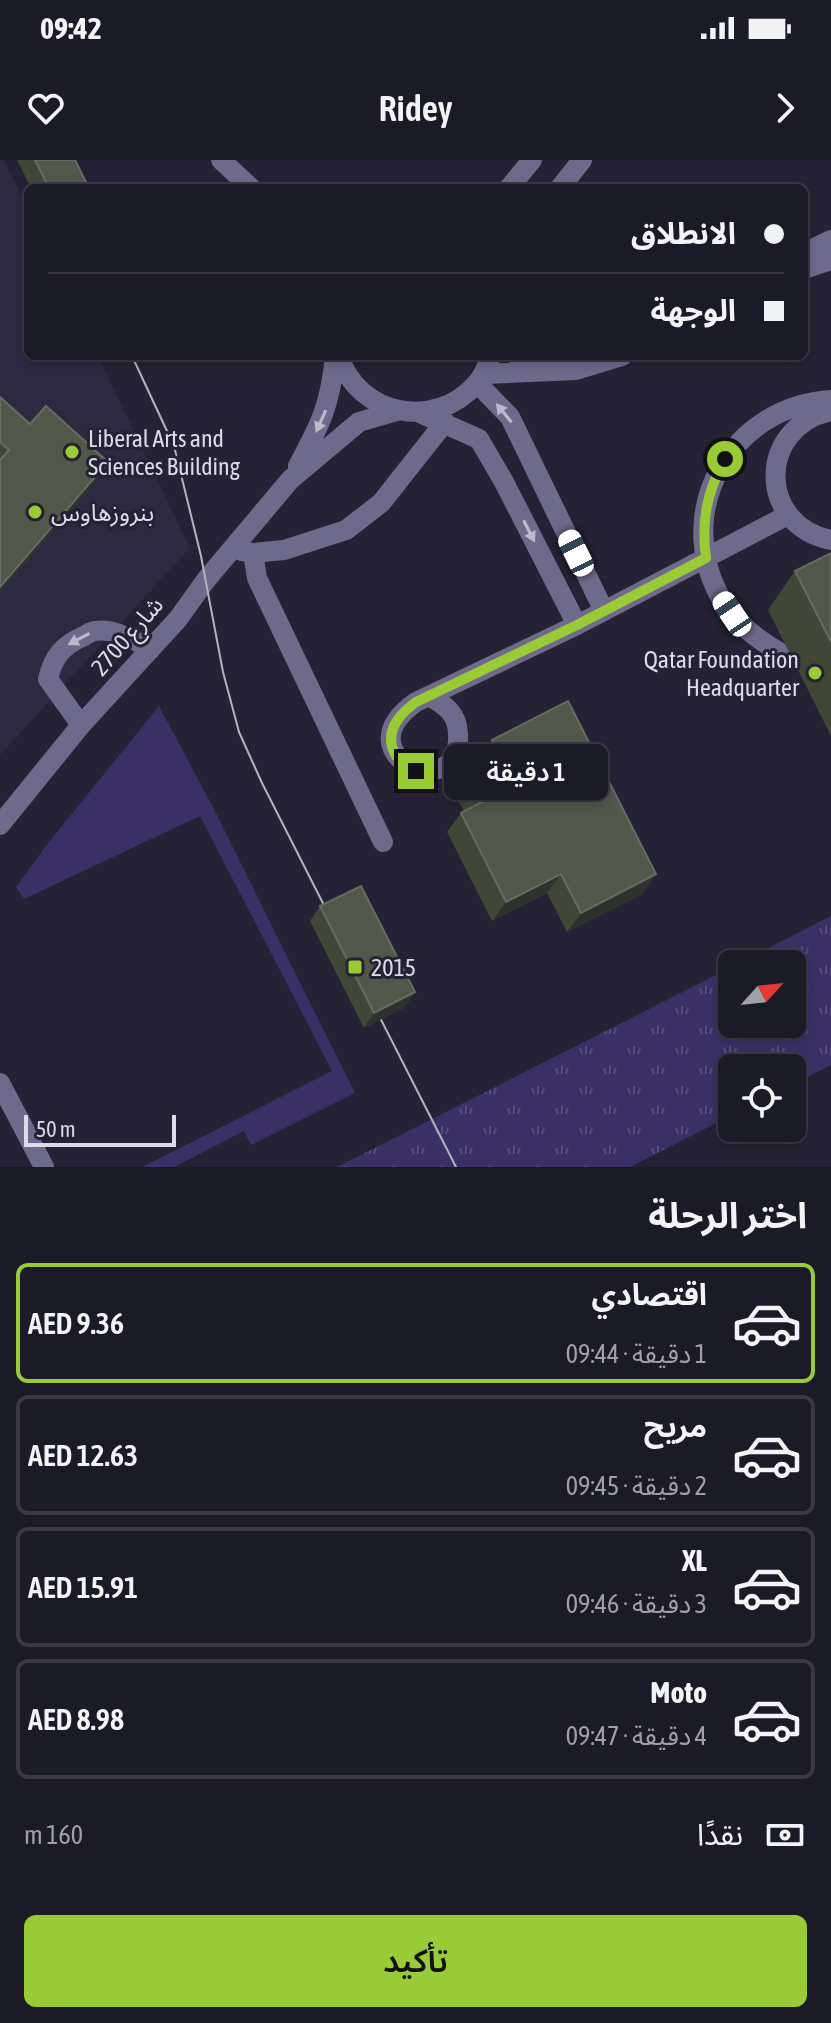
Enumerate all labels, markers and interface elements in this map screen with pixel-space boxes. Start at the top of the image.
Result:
text: 09:42 [40,11,102,45]
icon: heart [24,86,68,130]
icon: forward [763,86,807,130]
text: Ridey [378,87,453,129]
text: الانطلاق [631,216,736,250]
text: الوجهة [651,293,736,327]
one-way arrow [496,403,513,423]
one-way arrow [314,409,328,433]
place label: Liberal Arts and Sciences Building [88,425,241,480]
route start [707,441,743,477]
marker: Liberal Arts and Sciences Building [63,443,81,461]
place label: بنروزهاوس [51,499,154,527]
marker: بنروزهاوس [26,503,44,521]
one-way arrow [522,519,535,542]
car [555,526,597,580]
car [709,587,755,641]
street label: شارع 2700 [86,591,171,683]
one-way arrow [67,633,90,646]
place label: Qatar Foundation Headquarter [644,646,800,701]
marker: Qatar Foundation Headquarter [806,664,824,682]
callout: 1 دقيقة [444,743,608,799]
route end [398,753,434,789]
text: 1 دقيقة [487,757,565,787]
north arrow [718,950,806,1038]
map controls [718,950,806,1142]
place label: 2015 [371,954,416,981]
marker: 2015 [346,958,364,976]
button: locate [718,1054,806,1142]
scale bar [24,1111,176,1147]
text: 50 m [36,1116,76,1142]
text: اختر الرحلة [648,1194,807,1236]
text: اقتصادي [592,1277,707,1311]
icon: car [731,1287,803,1359]
text: AED 9.36 [28,1306,124,1340]
text: 1 دقيقة · 09:44 [566,1339,707,1369]
text: مريح [644,1409,707,1443]
icon: car [731,1419,803,1491]
text: AED 12.63 [28,1438,138,1472]
text: 2 دقيقة · 09:45 [566,1471,707,1501]
text: XL [682,1543,707,1577]
icon: car [731,1551,803,1623]
text: AED 15.91 [28,1570,138,1604]
text: 3 دقيقة · 09:46 [566,1589,707,1619]
text: Moto [650,1675,707,1709]
icon: car [731,1683,803,1755]
text: AED 8.98 [28,1702,124,1736]
text: 4 دقيقة · 09:47 [566,1721,707,1751]
icon: cash [763,1813,807,1857]
text: نقدًا [697,1817,743,1851]
text: 160 m [24,1820,83,1850]
button: تأكيد [24,1915,807,2007]

